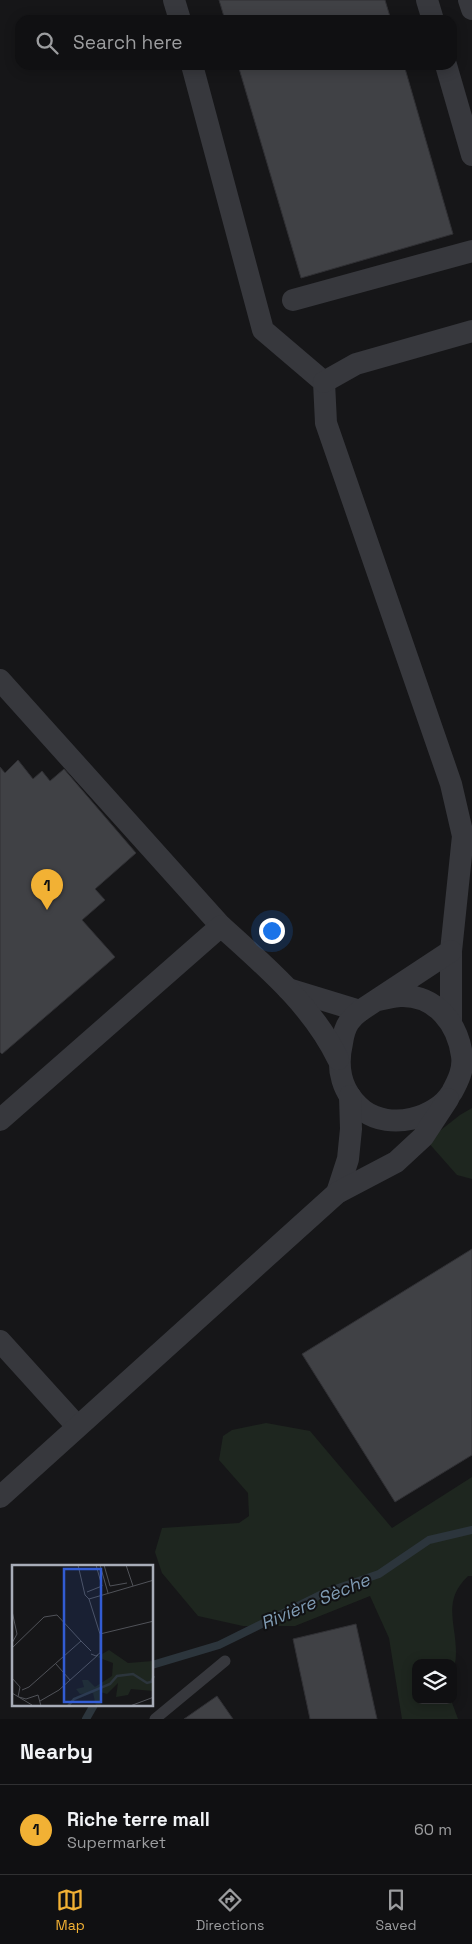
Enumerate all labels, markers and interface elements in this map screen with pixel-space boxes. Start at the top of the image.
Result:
search box [15,15,457,70]
icon: search [33,29,61,57]
text: Search here [73,30,183,55]
pin: 1 [31,869,63,910]
your location [259,918,285,944]
inset map [12,1565,154,1706]
water label: Rivière Sèche [257,1567,374,1634]
map controls [412,1659,457,1704]
button: layers [412,1659,457,1704]
text: Nearby [20,1738,93,1765]
text: Riche terre mall [67,1807,210,1832]
text: 1 [32,1819,40,1840]
text: 60 m [414,1819,452,1840]
text: Supermarket [67,1832,166,1853]
tab: Map [56,1886,85,1934]
tab: Directions [196,1886,264,1934]
tab: Saved [376,1886,416,1934]

